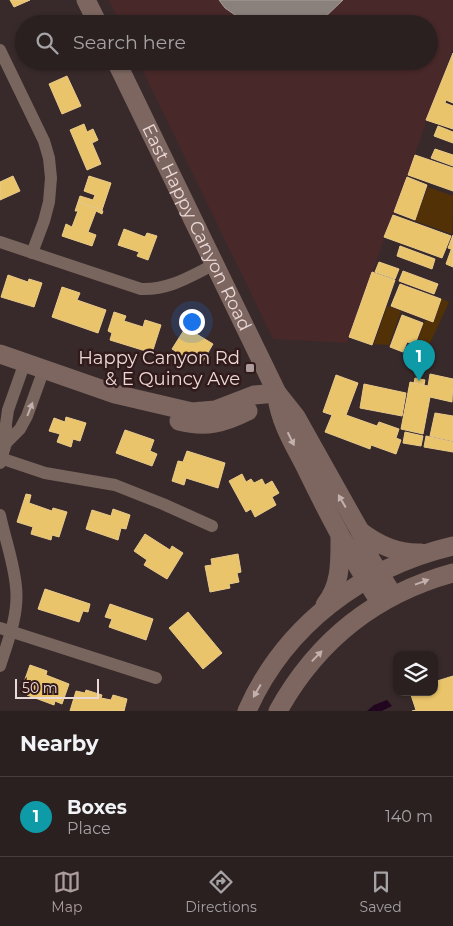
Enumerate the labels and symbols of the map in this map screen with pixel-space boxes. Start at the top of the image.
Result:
street label: East Happy Canyon Road [137,120,256,334]
your location [179,309,205,335]
pin: 1 [403,340,435,381]
place label: Happy Canyon Rd & E Quincy Ave [78,347,240,390]
marker: Happy Canyon Rd & E Quincy Ave [244,362,256,374]
one-way arrow [27,401,34,416]
one-way arrow [287,432,295,446]
one-way arrow [338,495,347,508]
one-way arrow [415,578,430,585]
one-way arrow [311,650,323,662]
scale bar [15,676,99,699]
one-way arrow [253,684,262,698]

